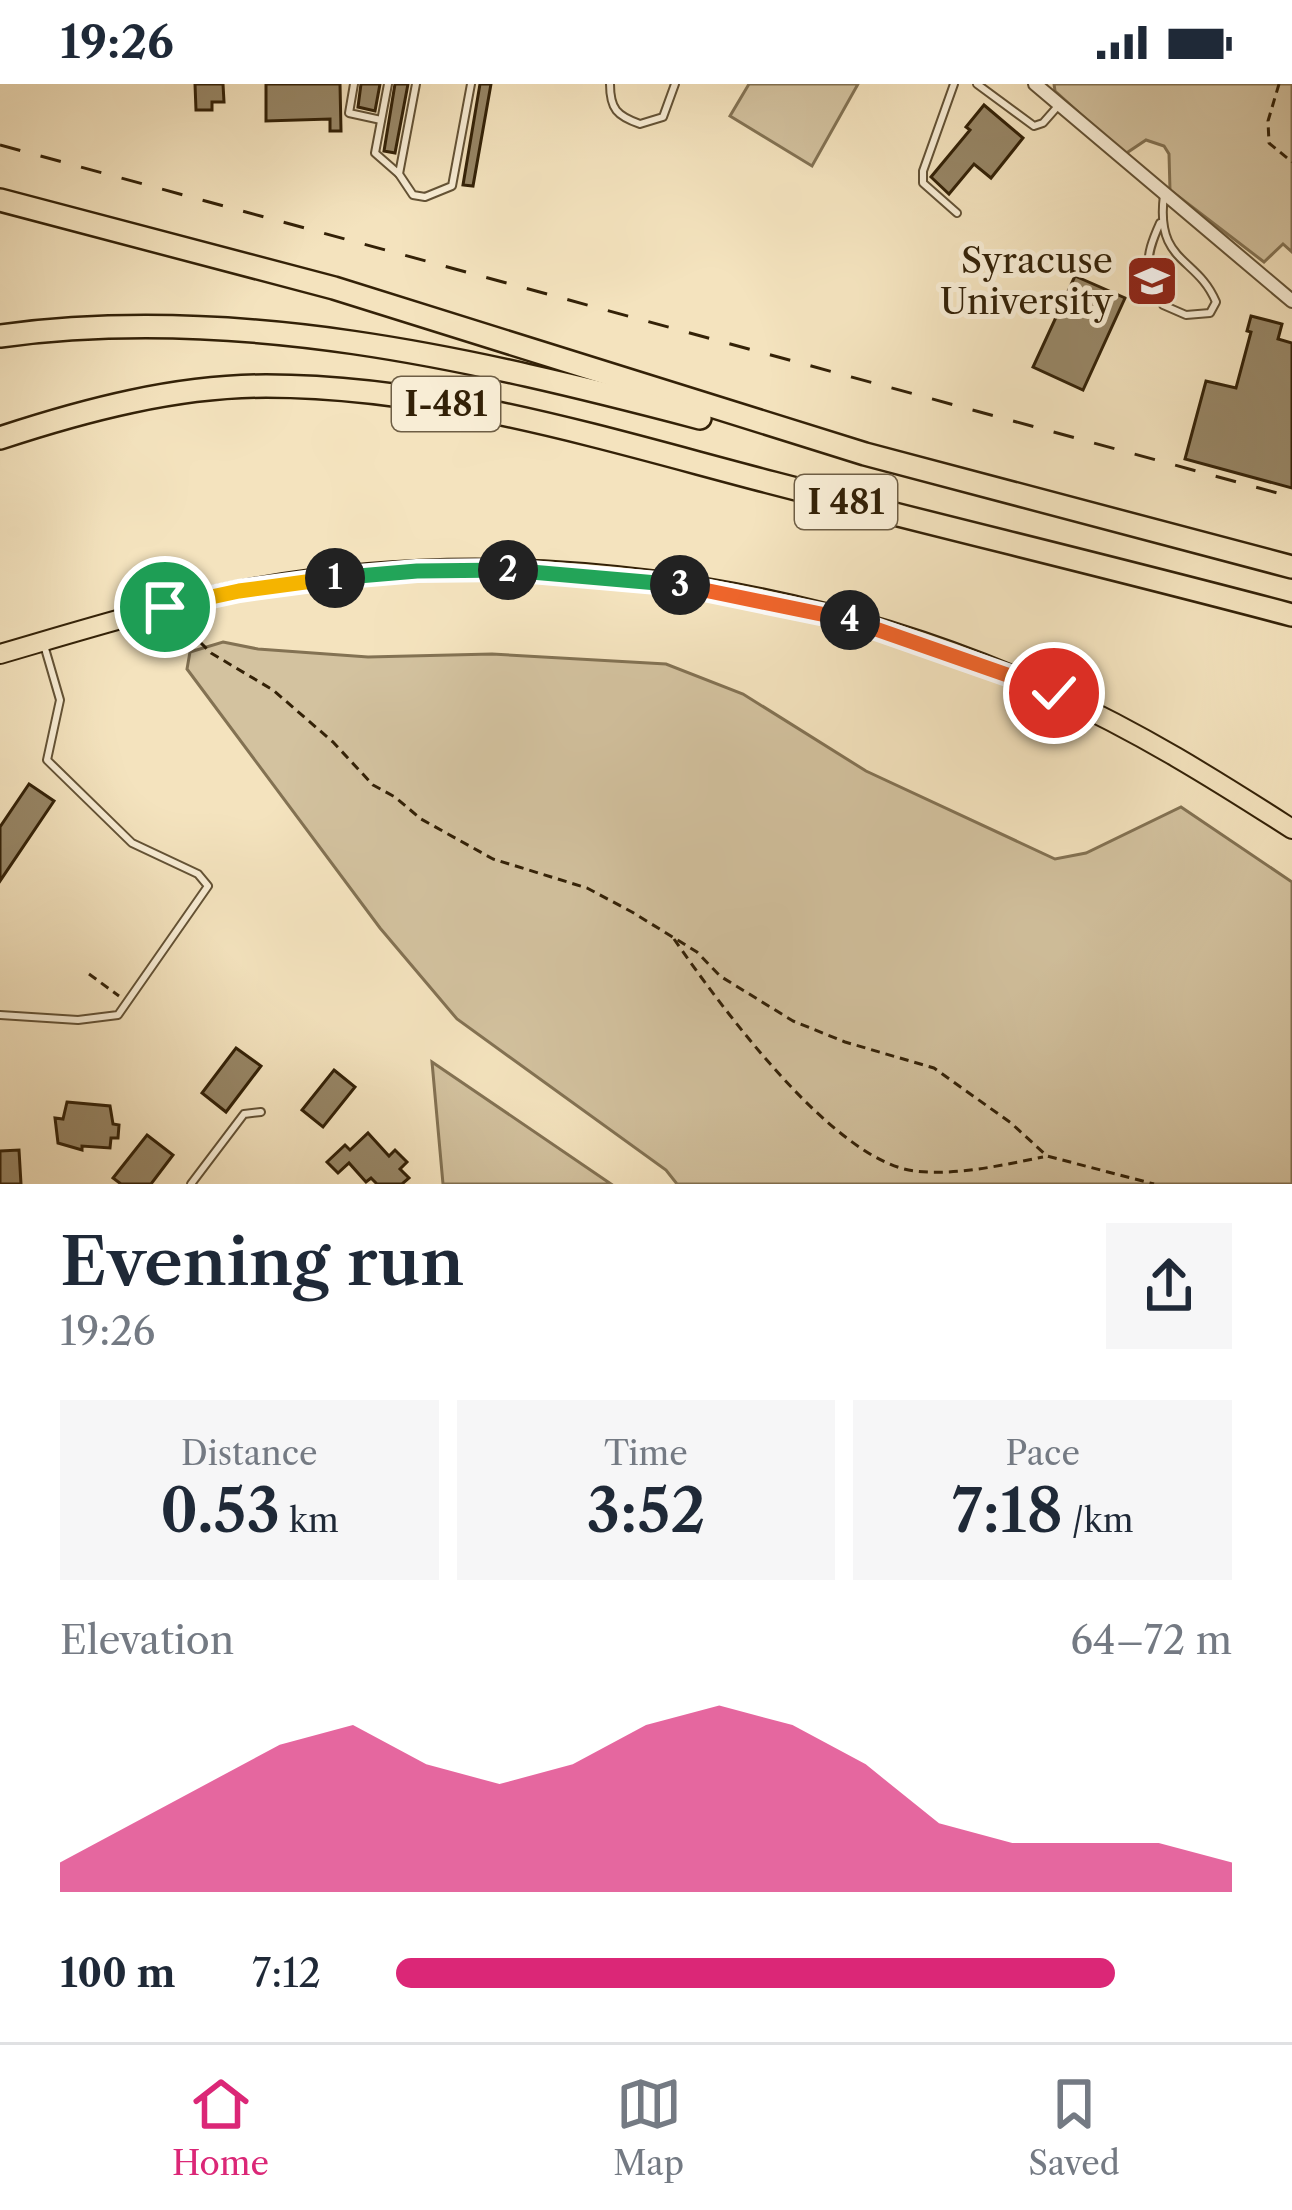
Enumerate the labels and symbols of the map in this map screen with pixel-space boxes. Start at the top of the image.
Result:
place label: Syracuse University [940,238,1114,323]
school or university icon: Syracuse University [1124,253,1180,309]
road number: I-481 [392,377,500,431]
road number: I 481 [795,475,897,529]
pin: 2 [478,540,538,600]
pin: 1 [305,548,365,608]
pin: 3 [650,555,710,615]
pin [114,556,216,658]
pin: 4 [820,590,880,650]
pin [1003,642,1105,744]

